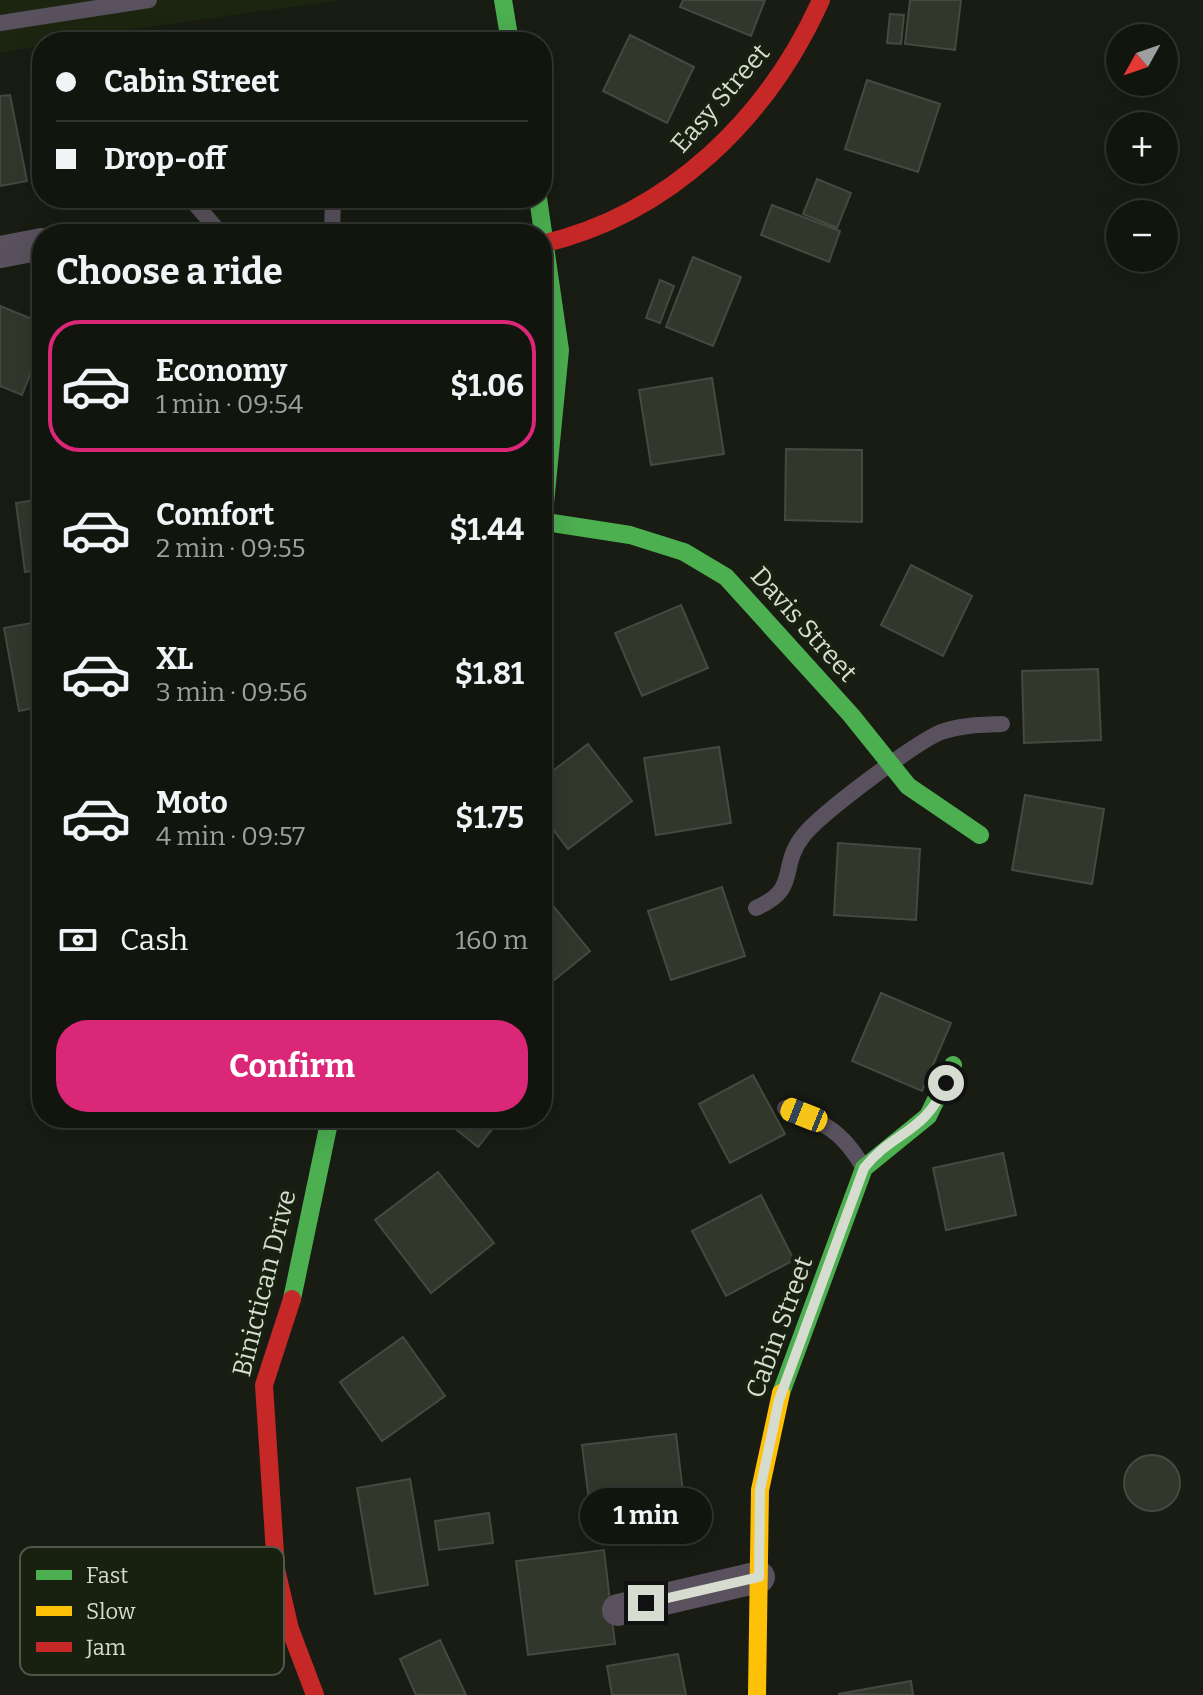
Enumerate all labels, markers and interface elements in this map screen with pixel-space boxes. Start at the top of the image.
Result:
north arrow [1106,24,1178,96]
map controls [1106,24,1178,272]
street label: Easy Street [665,37,776,159]
text: Cabin Street [104,64,279,100]
button: + [1106,112,1178,184]
text: Drop-off [104,141,226,177]
button: − [1106,200,1178,272]
text: Choose a ride [56,250,283,294]
icon: car [60,350,132,422]
text: Economy [156,353,287,389]
text: $1.06 [450,368,524,404]
text: 1 min · 09:54 [156,389,303,420]
icon: car [60,494,132,566]
text: Comfort [156,497,274,533]
text: $1.44 [450,512,524,548]
text: 2 min · 09:55 [156,533,305,564]
street label: Davis Street [744,560,864,689]
icon: car [60,638,132,710]
text: XL [156,641,193,677]
text: $1.81 [455,656,524,692]
text: 3 min · 09:56 [156,677,307,708]
icon: car [60,782,132,854]
text: Moto [156,785,228,821]
text: $1.75 [455,800,524,836]
text: 4 min · 09:57 [156,821,305,852]
icon: cash [56,918,100,962]
text: Cash [120,922,188,958]
text: 160 m [456,925,528,956]
button: Confirm [56,1020,528,1112]
route start [928,1065,964,1101]
car [777,1095,831,1135]
street label: Binictican Drive [226,1187,303,1380]
street label: Cabin Street [740,1252,820,1402]
callout: 1 min [580,1487,712,1543]
text: 1 min [613,1500,679,1531]
legend [20,1547,284,1675]
text: Fast [86,1562,128,1589]
route end [628,1585,664,1621]
text: Slow [86,1598,136,1625]
text: Jam [85,1634,126,1661]

